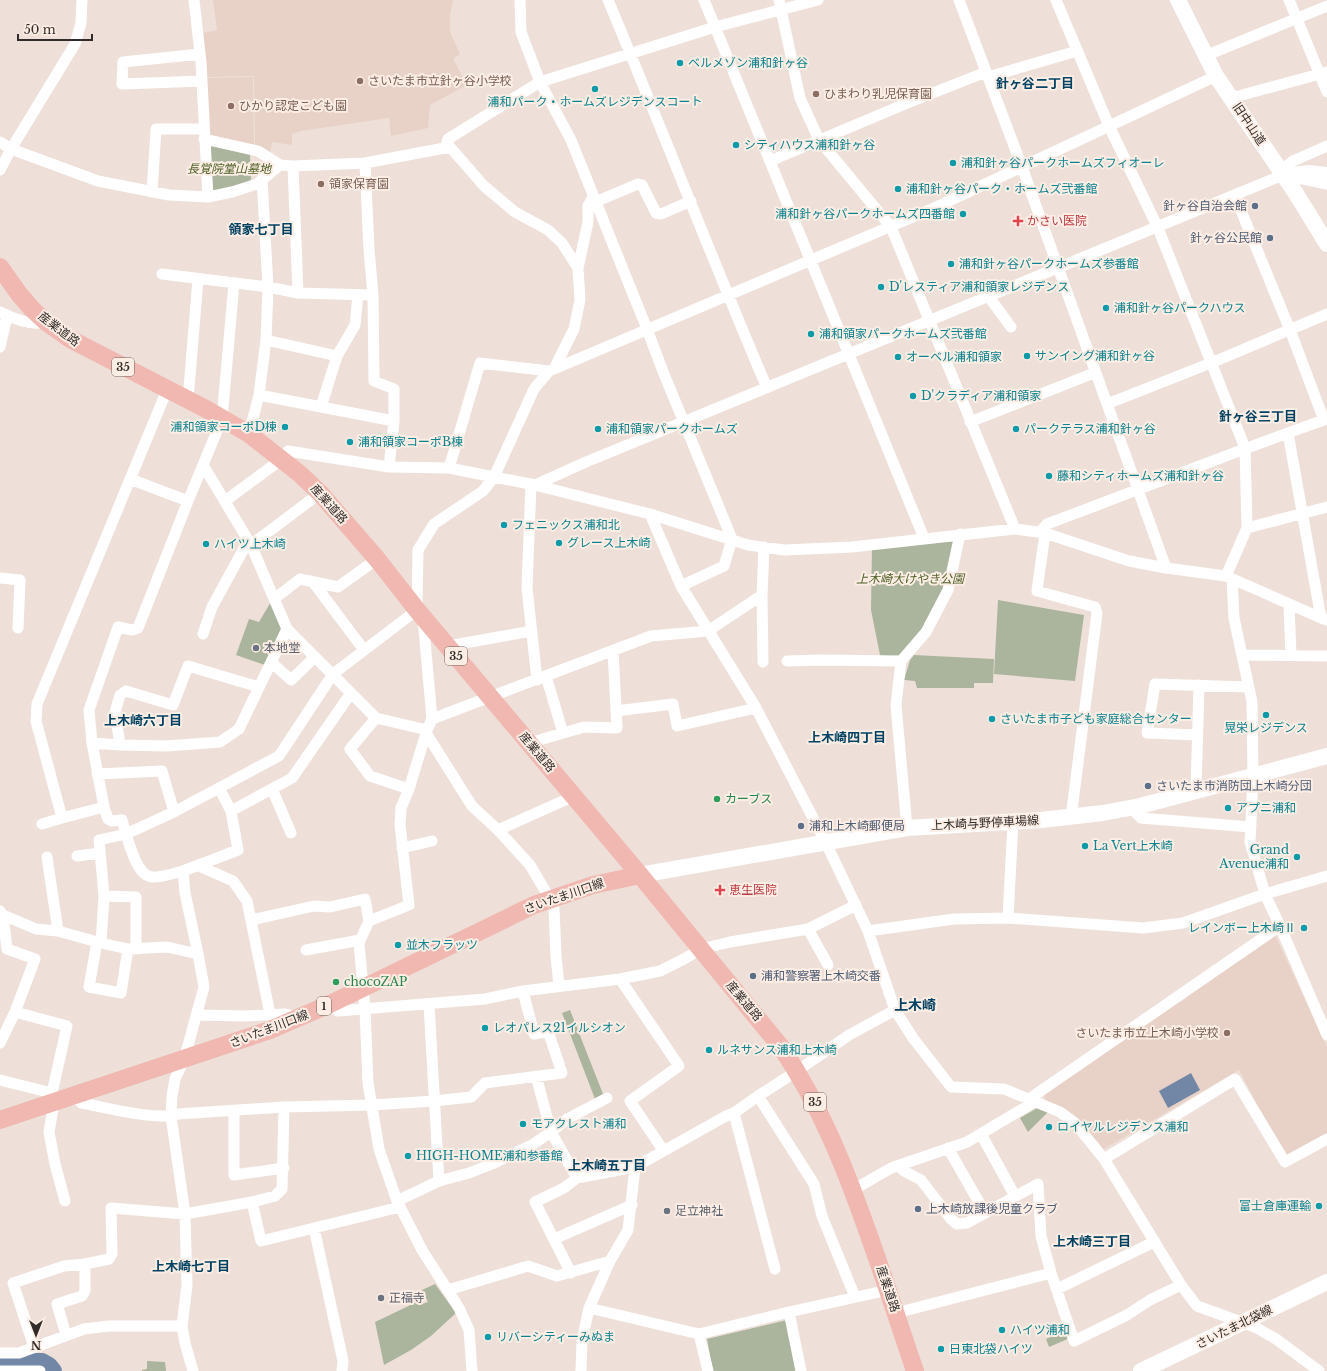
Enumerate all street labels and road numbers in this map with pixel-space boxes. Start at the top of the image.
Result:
street label: 旧中山道 [1230,100,1269,148]
street label: 産業道路 [36,308,83,349]
road number: 35 [112,358,134,376]
street label: 産業道路 [308,481,351,527]
road number: 35 [445,647,467,665]
street label: 産業道路 [516,728,559,775]
street label: 上木崎与野停車場線 [931,812,1039,833]
street label: さいたま川口線 [522,875,606,916]
street label: 産業道路 [723,977,766,1024]
road number: 1 [317,997,331,1015]
street label: さいたま川口線 [227,1007,311,1051]
road number: 35 [804,1093,826,1111]
street label: 産業道路 [874,1264,903,1314]
street label: さいたま北袋線 [1193,1301,1275,1352]

